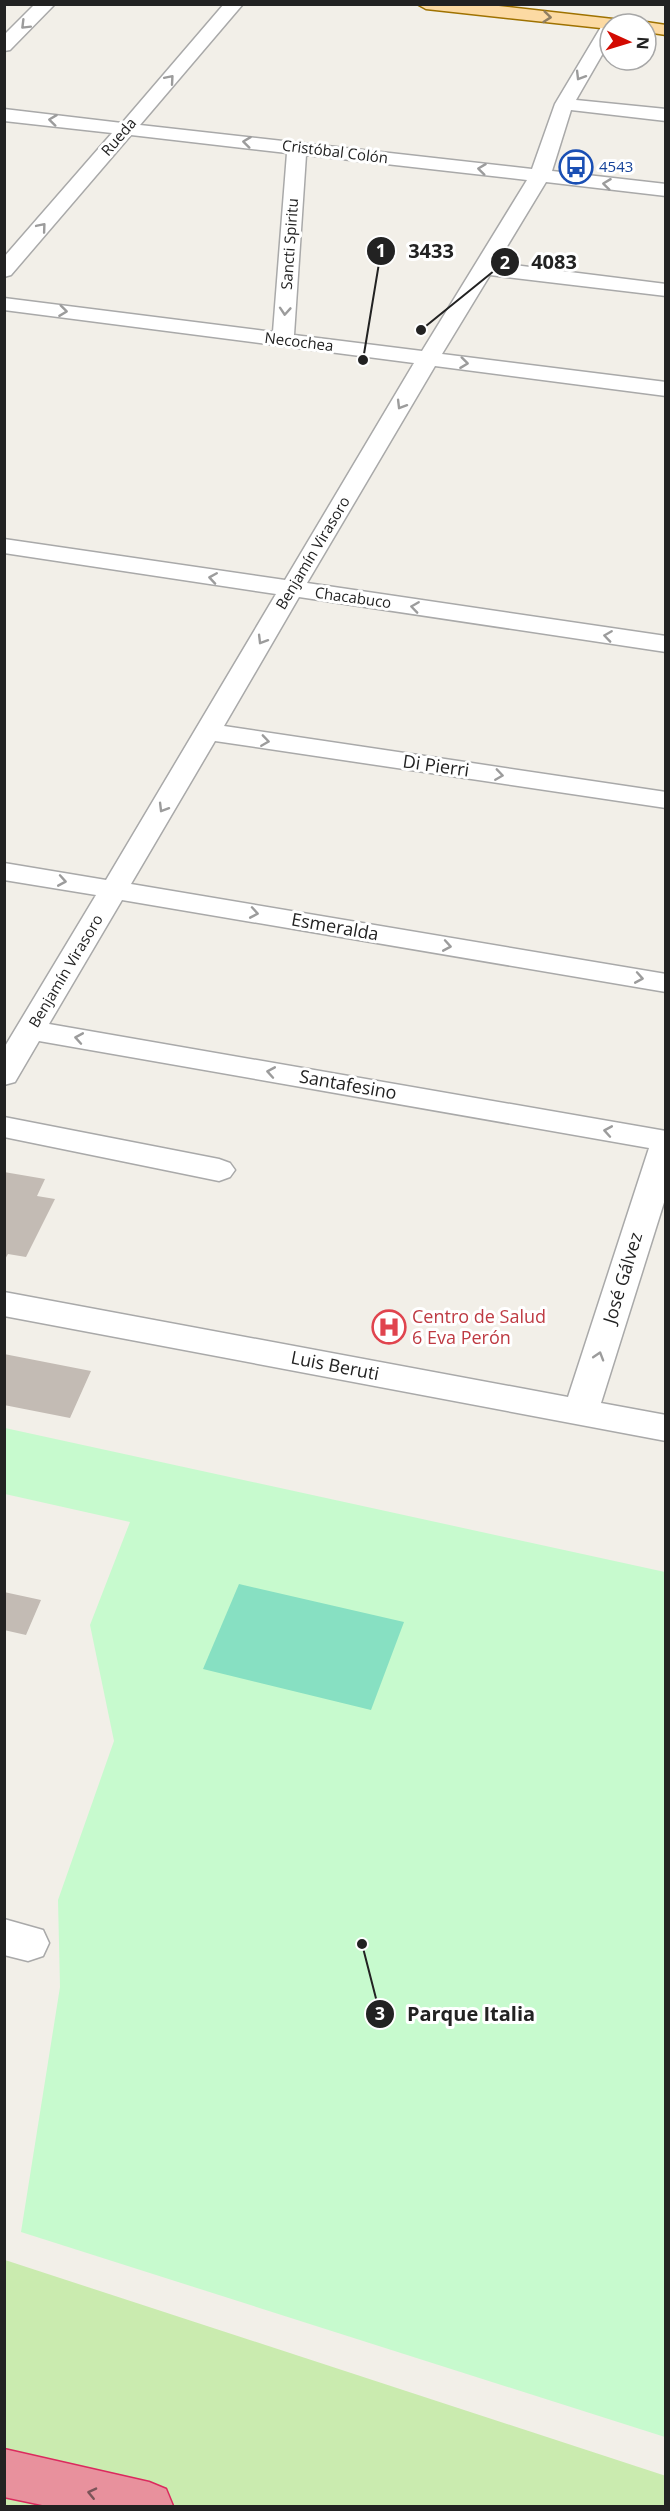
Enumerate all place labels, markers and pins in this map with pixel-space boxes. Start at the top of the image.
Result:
bus stop icon: 4543 [558,149,594,185]
place label: 4543 [599,156,633,176]
callout: 3433 [366,232,466,270]
callout: 4083 [490,243,589,281]
place label: Centro de Salud 6 Eva Perón [412,1304,546,1349]
hospital icon: Centro de Salud 6 Eva Perón [371,1309,407,1345]
callout: Parque Italia [365,1995,547,2033]

